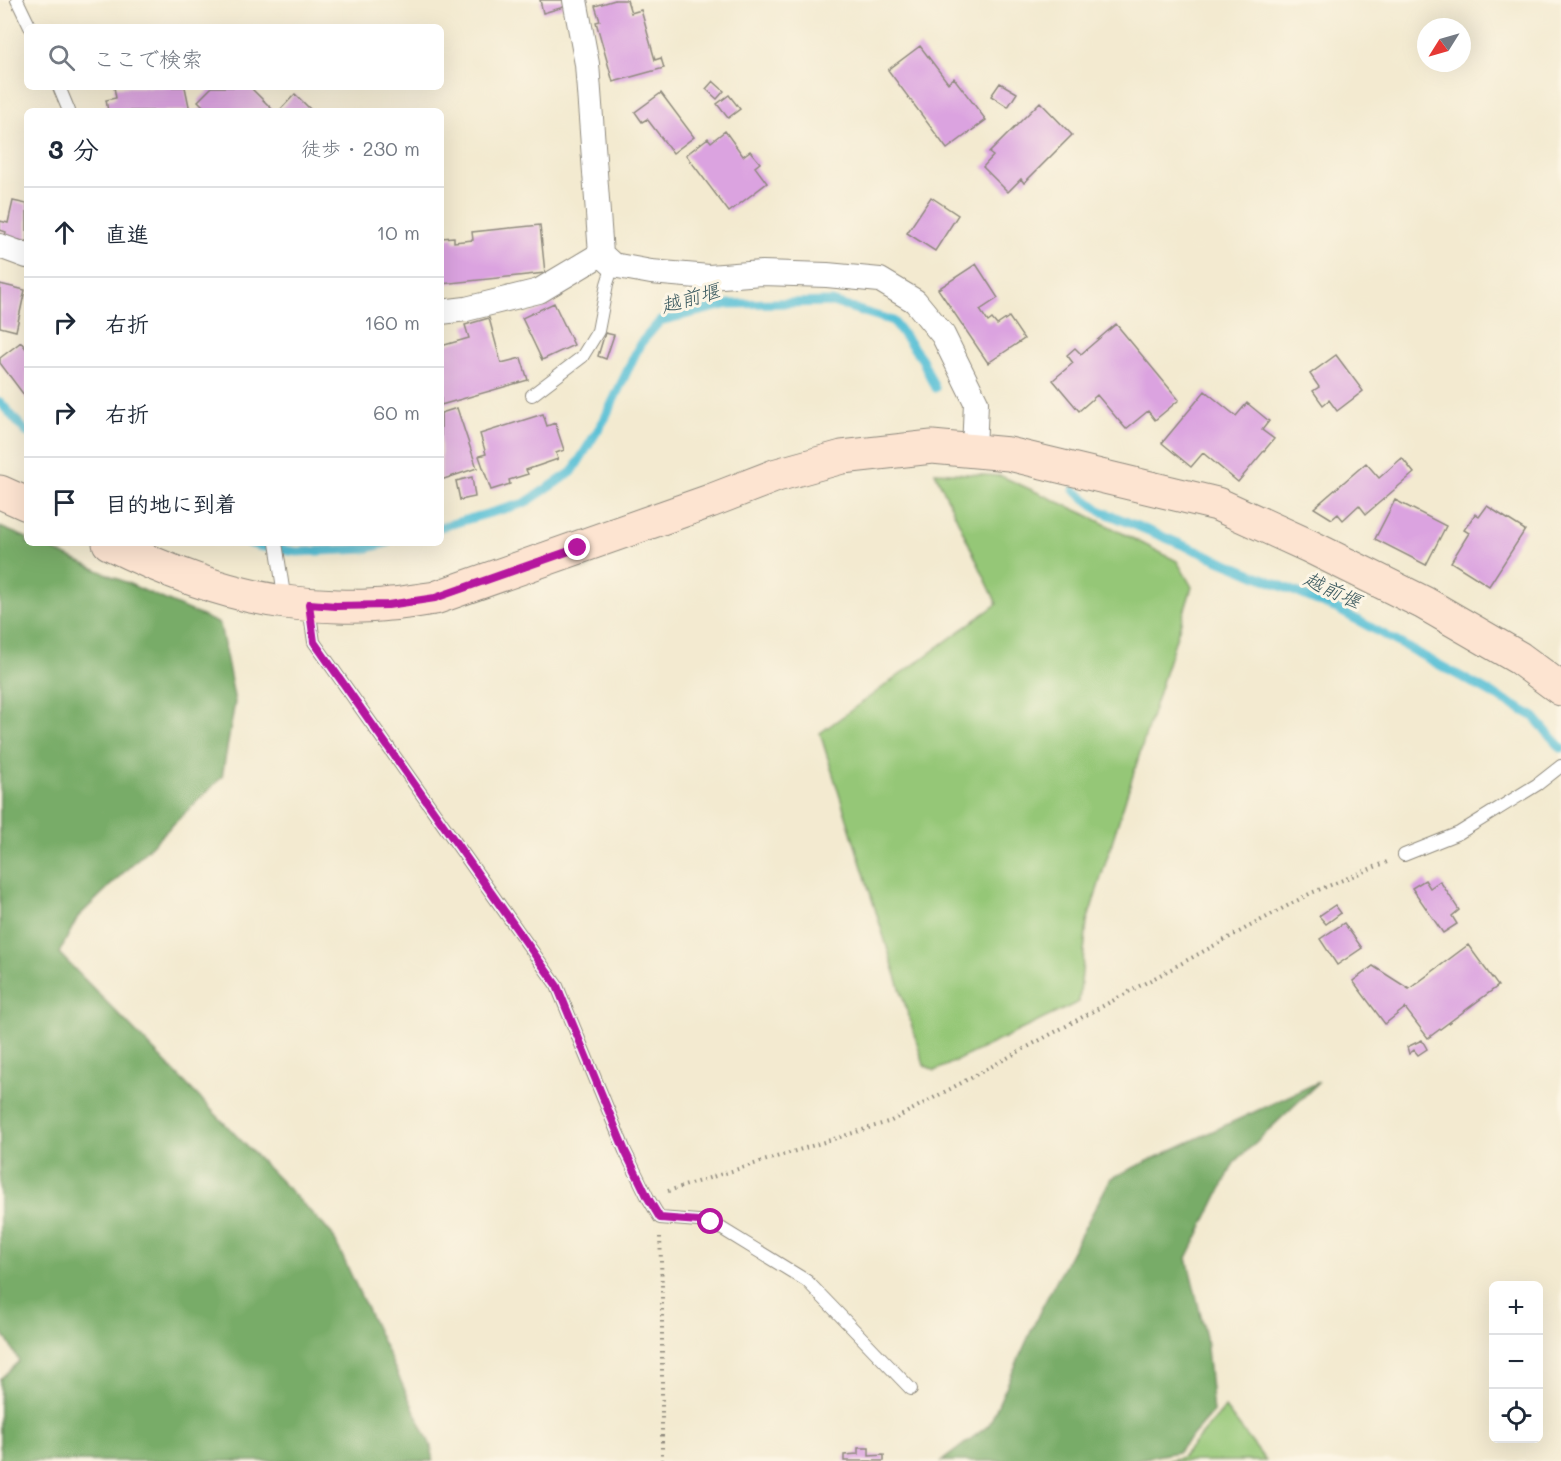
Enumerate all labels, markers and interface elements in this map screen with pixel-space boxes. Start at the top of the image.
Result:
north arrow [1417,18,1471,72]
search box [24,24,444,90]
icon: search [45,41,78,74]
text: ここで検索 [93,44,203,73]
text: 3 分 [48,132,99,166]
text: 徒歩 · 230 m [301,135,420,161]
icon: ahead [48,216,81,249]
text: 直進 [105,219,149,248]
text: 10 m [376,219,420,245]
water label: 越前堰 [657,276,724,318]
icon: right [48,306,81,339]
text: 右折 [105,309,149,338]
text: 160 m [364,309,420,335]
icon: right [48,396,81,429]
text: 右折 [105,399,149,428]
text: 60 m [373,399,420,425]
icon: arrive [48,486,81,519]
text: 目的地に到着 [105,489,237,518]
route end [564,534,590,560]
water label: 越前堰 [1299,564,1367,614]
route start [697,1208,723,1234]
map controls [1489,1281,1543,1443]
button: + [1489,1281,1543,1335]
button: − [1489,1335,1543,1389]
button: locate [1489,1389,1543,1443]

